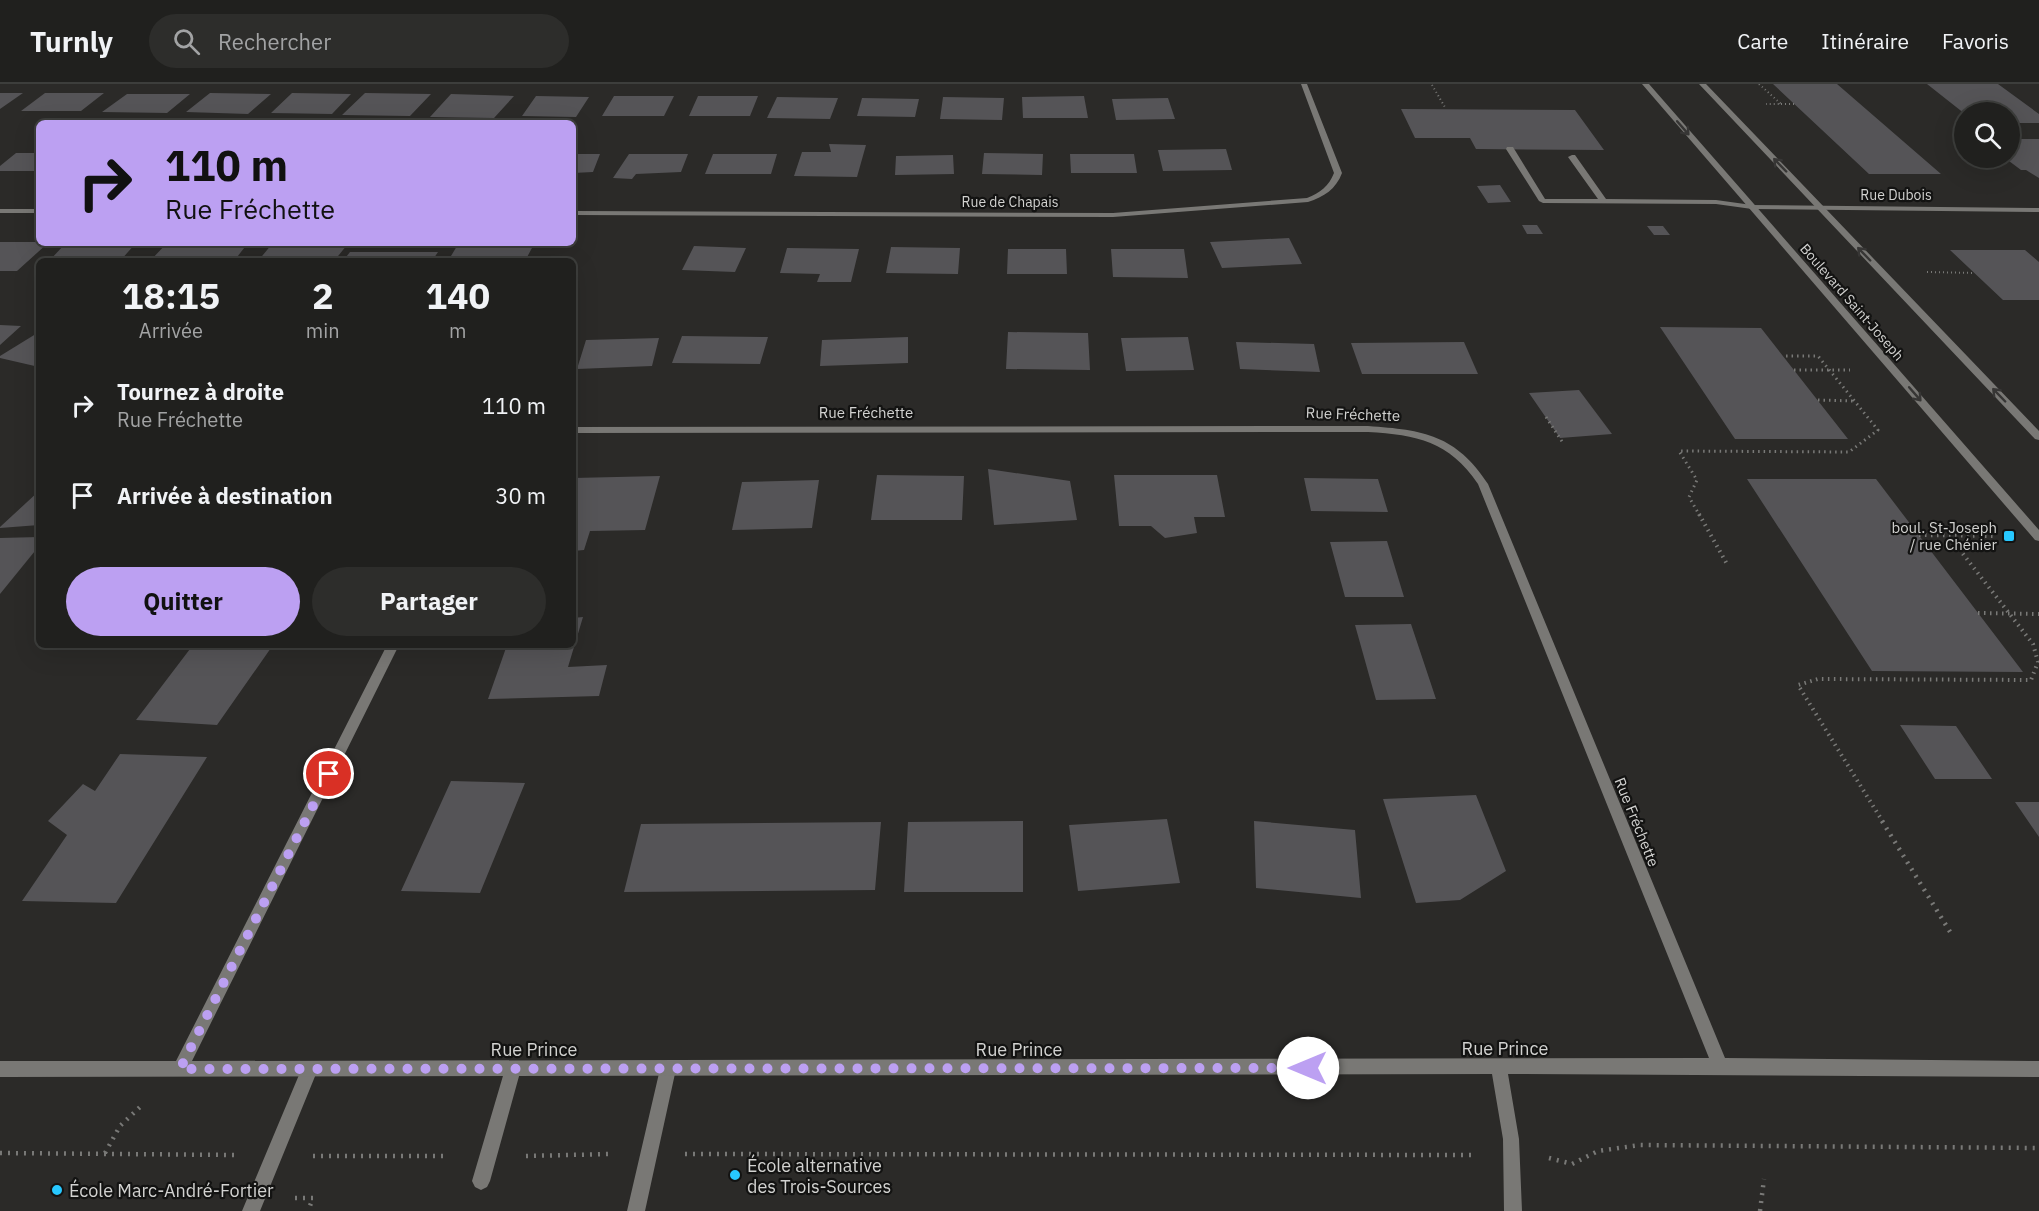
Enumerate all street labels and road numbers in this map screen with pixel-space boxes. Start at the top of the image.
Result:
street label: Rue Dubois [1860,186,1932,204]
street label: Rue de Chapais [961,193,1059,211]
street label: Boulevard Saint-Joseph [1796,240,1908,364]
street label: Rue Fréchette [819,403,913,422]
street label: Rue Fréchette [1305,403,1401,425]
street label: Rue Fréchette [1610,775,1664,869]
street label: Rue Prince [1462,1037,1548,1060]
street label: Rue Prince [491,1038,577,1061]
street label: Rue Prince [976,1038,1062,1061]

